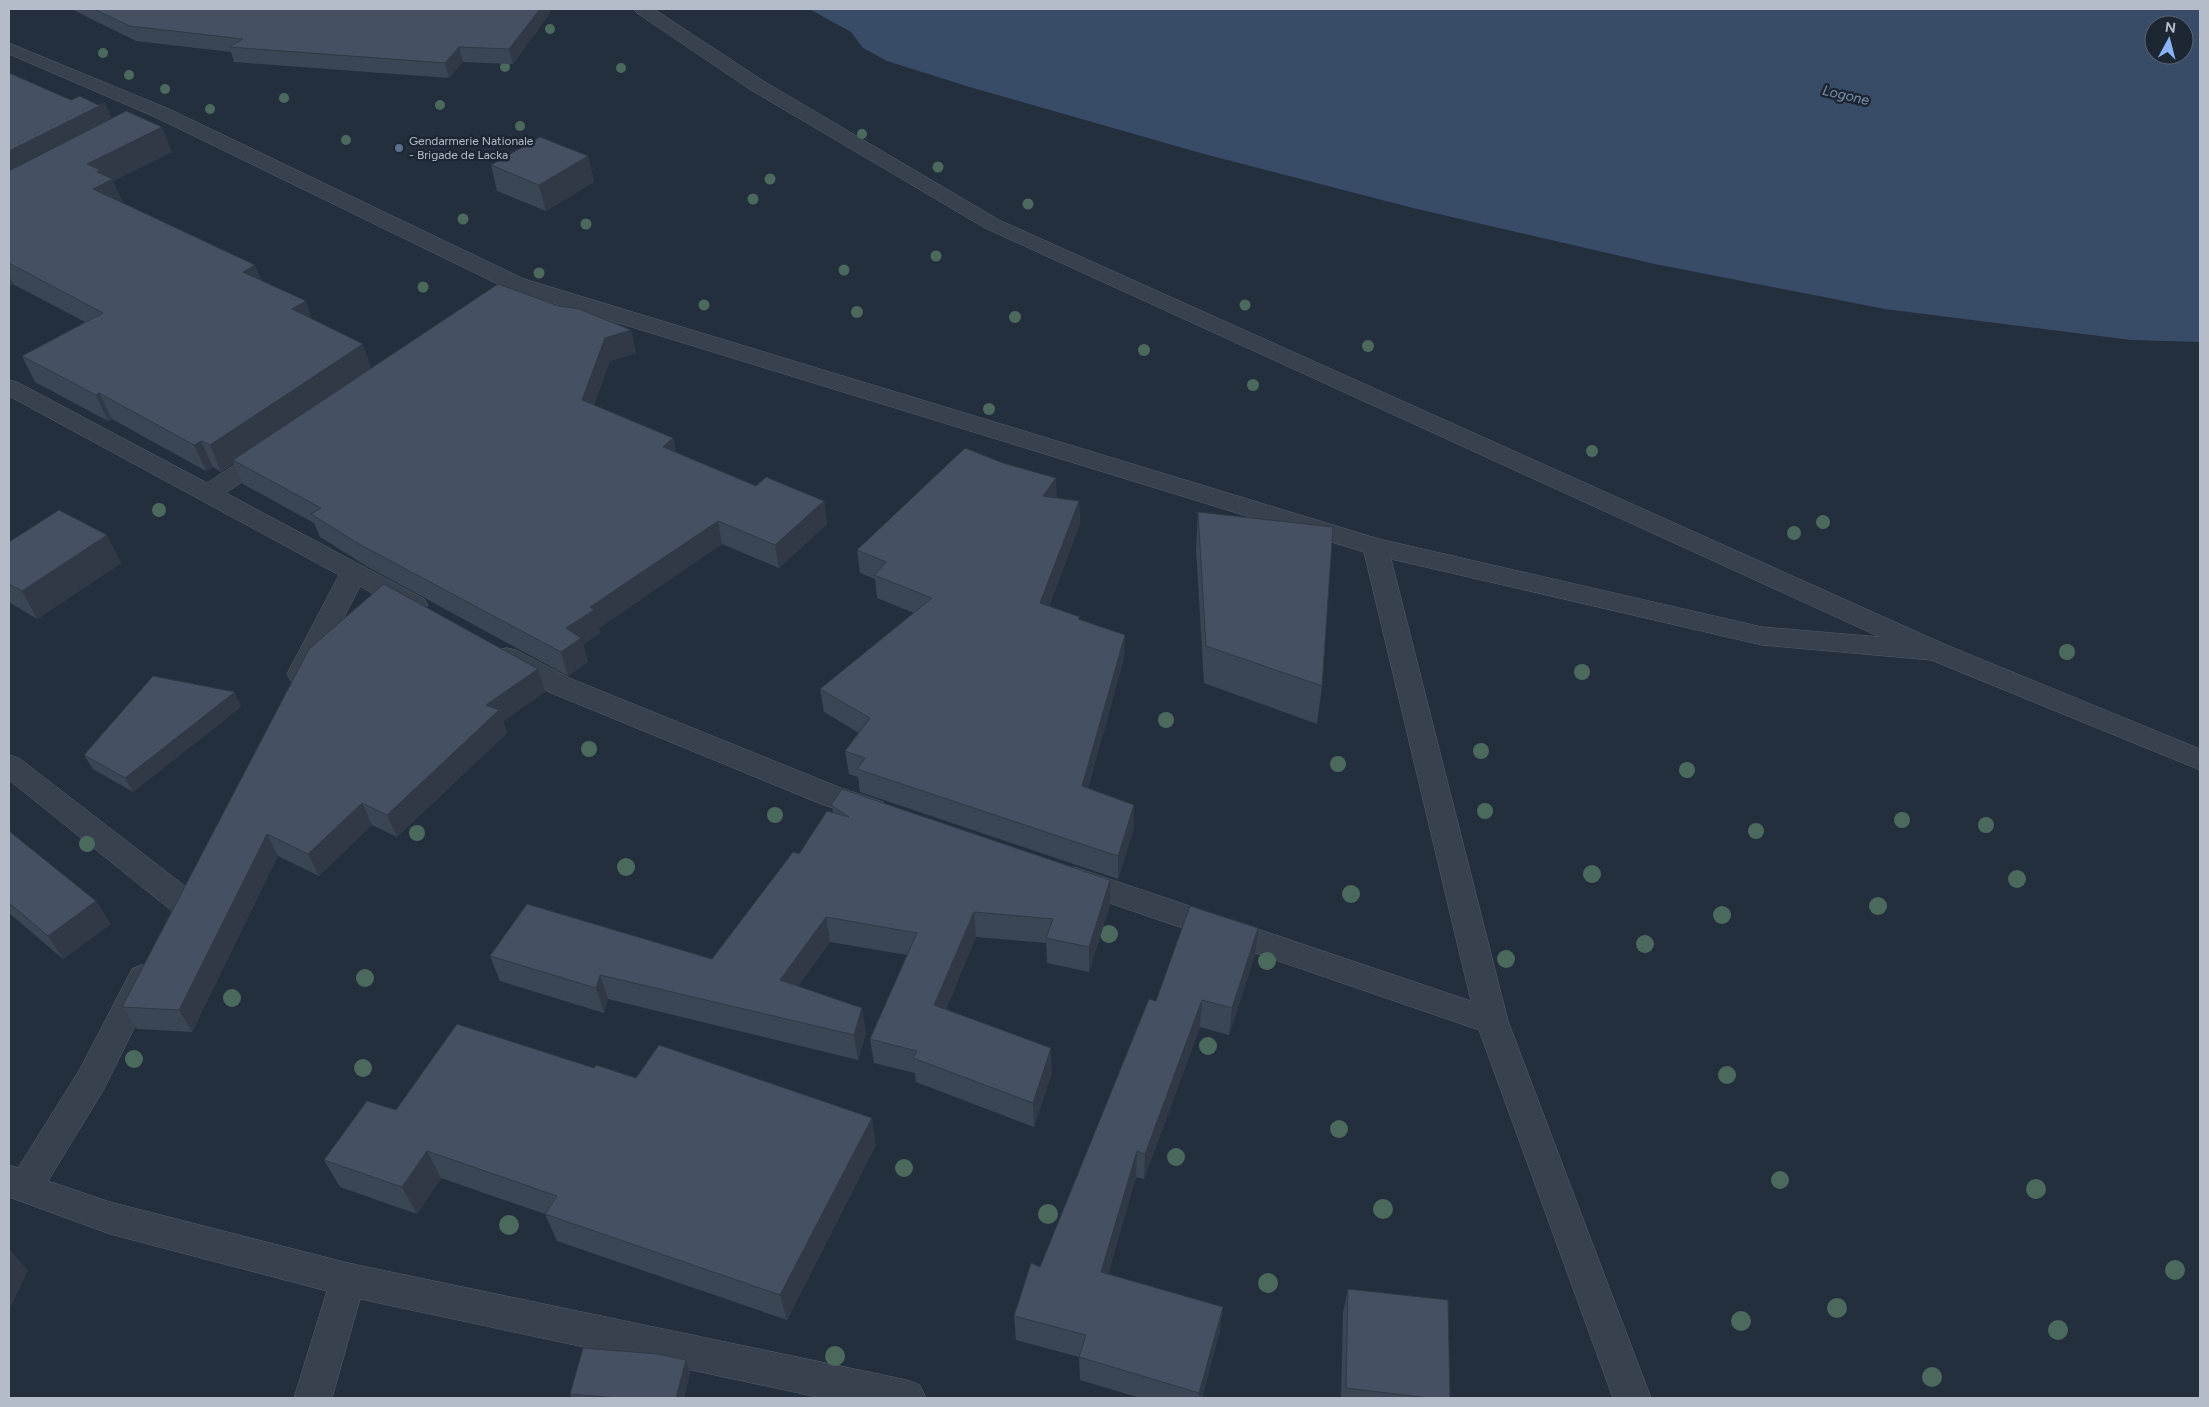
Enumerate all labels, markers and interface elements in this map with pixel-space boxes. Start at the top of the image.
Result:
north arrow [2144,15,2194,65]
text: N [2164,18,2177,37]
water label: Logone [1821,82,1871,109]
place label: Gendarmerie Nationale - Brigade de Lacka [409,134,534,162]
marker: Gendarmerie Nationale - Brigade de Lacka [393,142,405,154]

